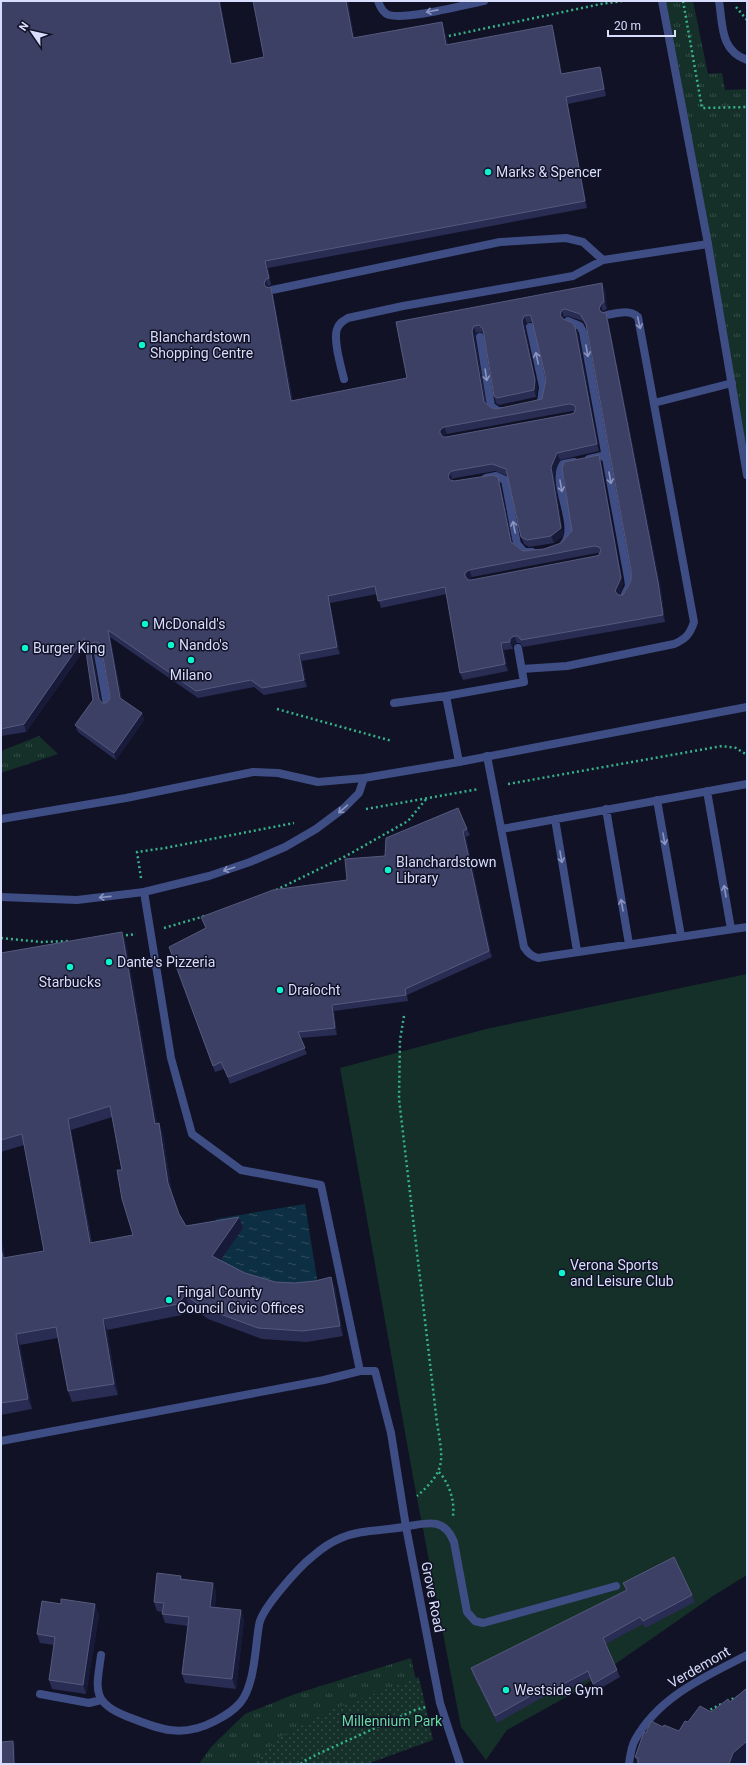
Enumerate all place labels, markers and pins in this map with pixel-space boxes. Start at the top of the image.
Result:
place label: Marks & Spencer [496,164,602,180]
marker: Marks & Spencer [483,167,493,177]
place label: Blanchardstown Shopping Centre [150,329,253,361]
marker: Blanchardstown Shopping Centre [137,340,147,350]
place label: McDonald's [153,616,226,632]
marker: McDonald's [140,619,150,629]
place label: Nando's [179,637,228,653]
place label: Burger King [33,640,105,656]
marker: Nando's [166,640,176,650]
marker: Burger King [20,643,30,653]
marker: Milano [186,655,196,665]
place label: Milano [170,667,212,683]
place label: Blanchardstown Library [396,854,497,886]
marker: Blanchardstown Library [383,865,393,875]
place label: Dante's Pizzeria [117,954,215,970]
marker: Dante's Pizzeria [104,957,114,967]
marker: Starbucks [65,962,75,972]
place label: Starbucks [39,974,101,990]
place label: Draíocht [288,982,341,998]
marker: Draíocht [275,985,285,995]
place label: Verona Sports and Leisure Club [570,1257,674,1289]
marker: Verona Sports and Leisure Club [557,1268,567,1278]
place label: Fingal County Council Civic Offices [177,1284,304,1316]
marker: Fingal County Council Civic Offices [164,1295,174,1305]
place label: Westside Gym [514,1682,603,1698]
marker: Westside Gym [501,1685,511,1695]

